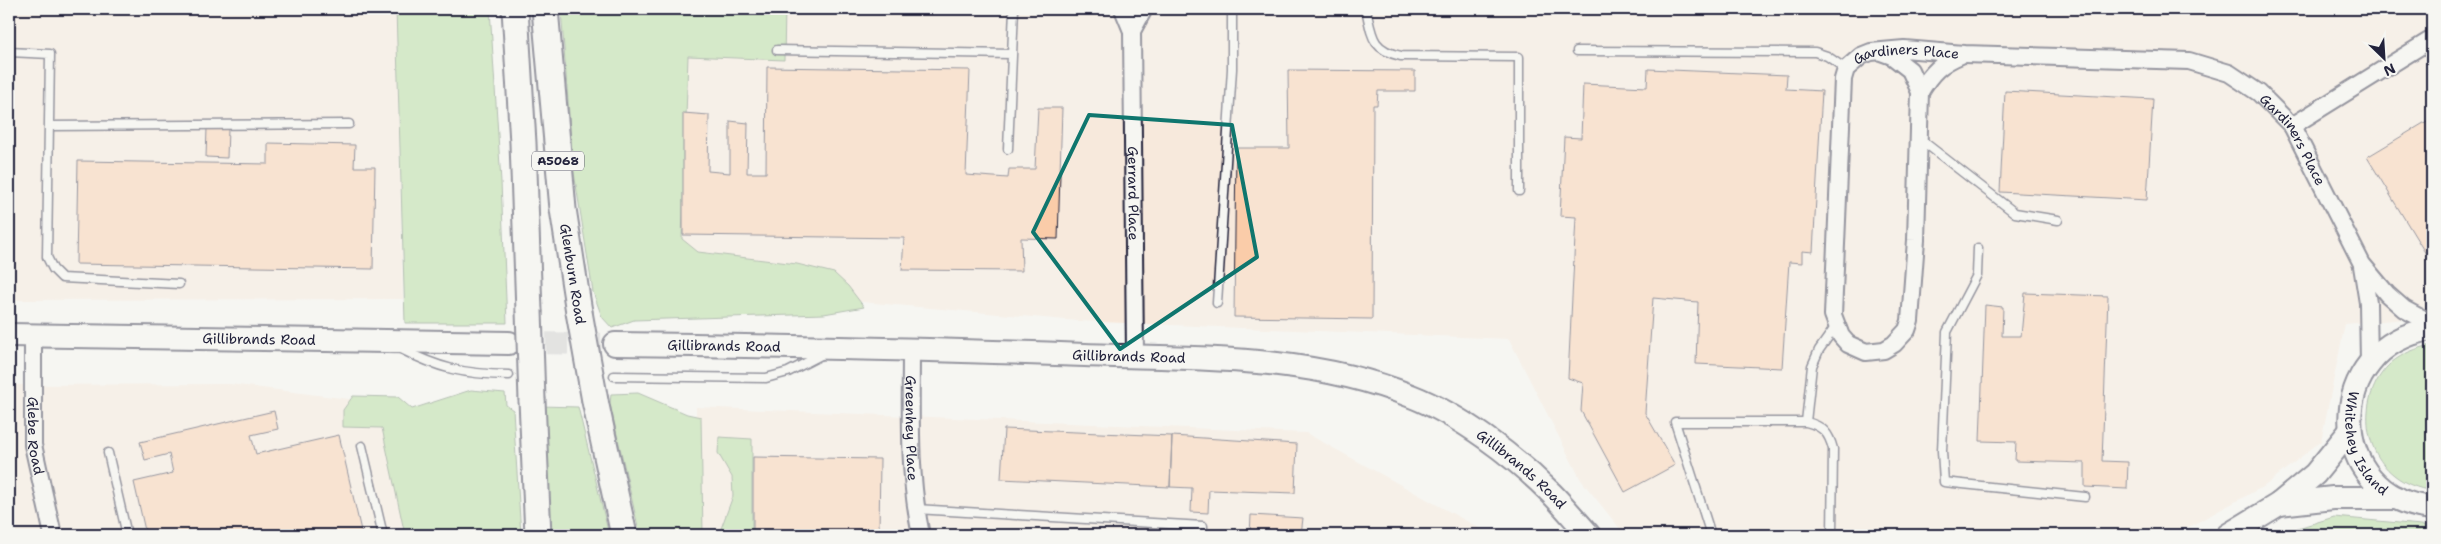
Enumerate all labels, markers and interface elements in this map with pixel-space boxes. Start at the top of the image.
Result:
north arrow [2358,32,2408,82]
street label: Gardiners Place [1849,40,1960,68]
text: N [2381,59,2398,80]
street label: Gardiners Place [2256,90,2330,188]
street label: Gerrard Place [1124,146,1143,240]
road number: A5068 [532,152,584,170]
street label: Glenburn Road [556,222,590,326]
street label: Gillibrands Road [202,329,316,349]
street label: Gillibrands Road [667,336,781,356]
street label: Gillibrands Road [1072,346,1186,367]
street label: Greenhey Place [902,375,922,481]
street label: Whitehey Island [2341,389,2392,499]
street label: Glebe Road [24,397,48,477]
street label: Gillibrands Road [1473,425,1570,513]

